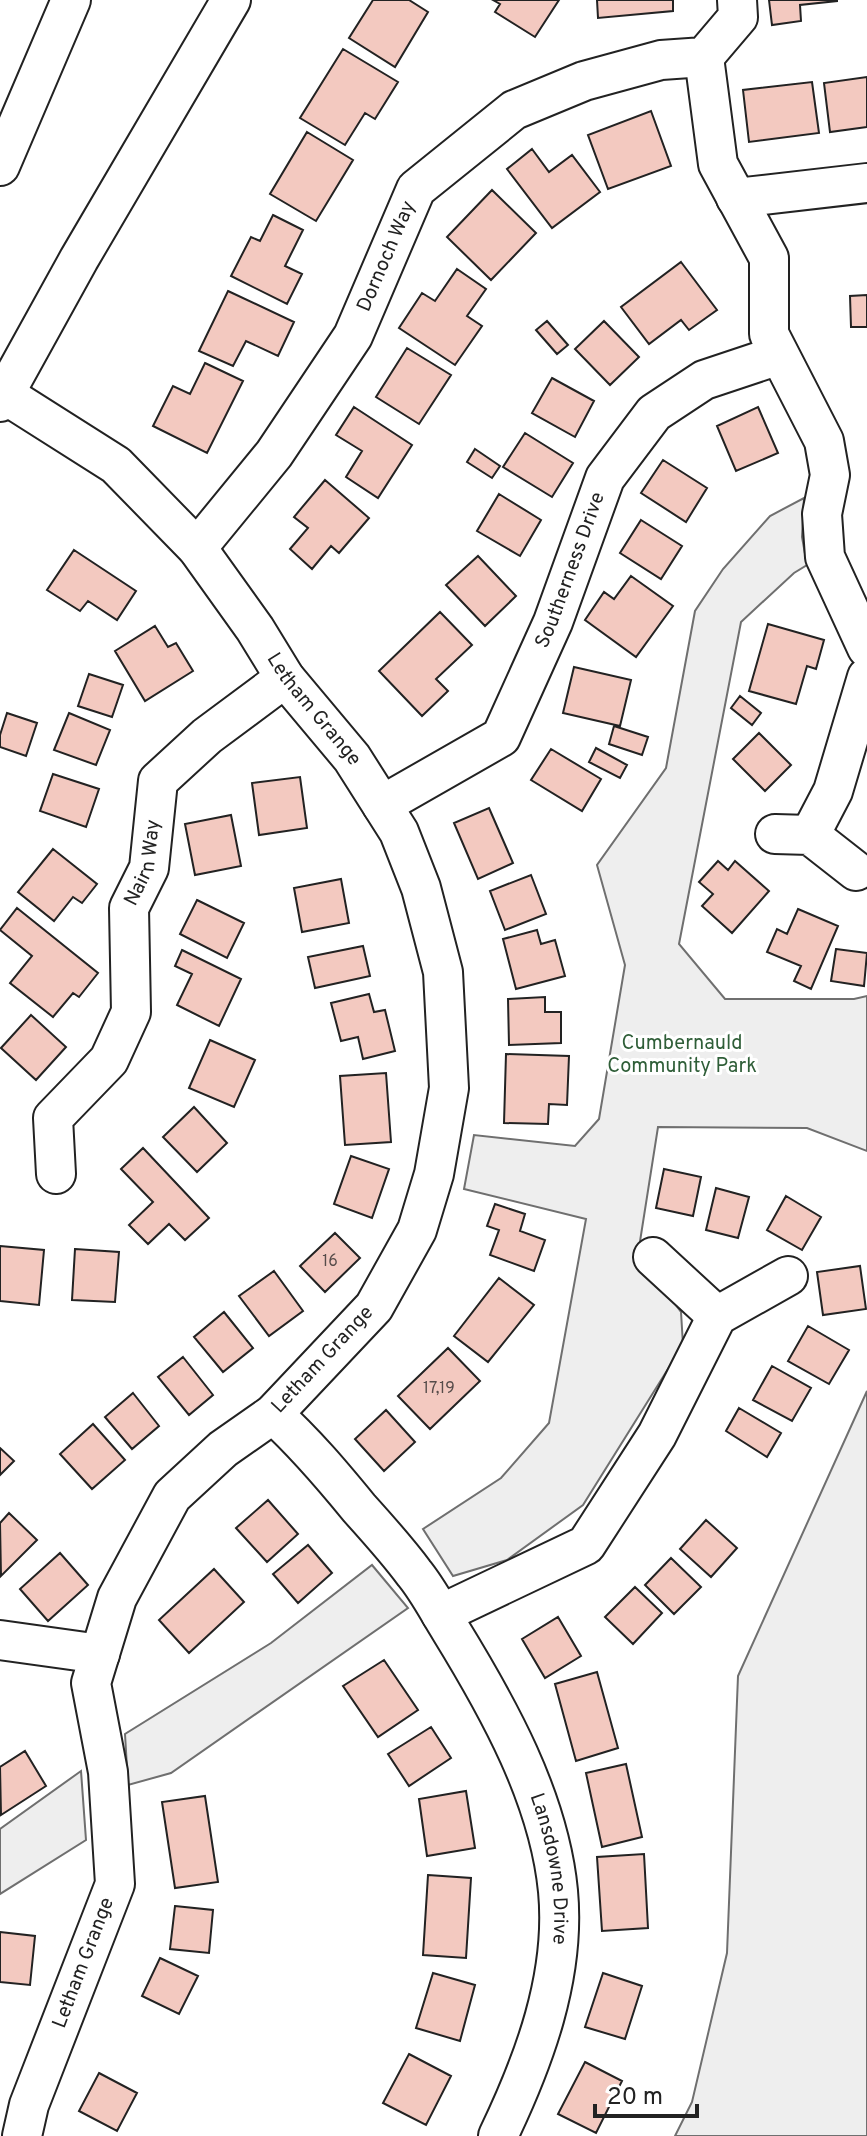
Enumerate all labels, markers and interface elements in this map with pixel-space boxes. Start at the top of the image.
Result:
street label: Dornoch Way [352,197,422,316]
street label: Southerness Drive [530,489,612,652]
street label: Letham Grange [260,648,367,771]
street label: Nairn Way [119,818,167,911]
park label: Cumbernauld Community Park [607,1031,757,1080]
house number: 16 [322,1252,338,1272]
street label: Letham Grange [266,1301,380,1419]
house number: 17,19 [423,1379,455,1399]
street label: Lansdowne Drive [523,1790,572,1945]
street label: Letham Grange [47,1894,121,2032]
scale bar [595,2068,697,2118]
text: 20 m [607,2083,663,2113]

